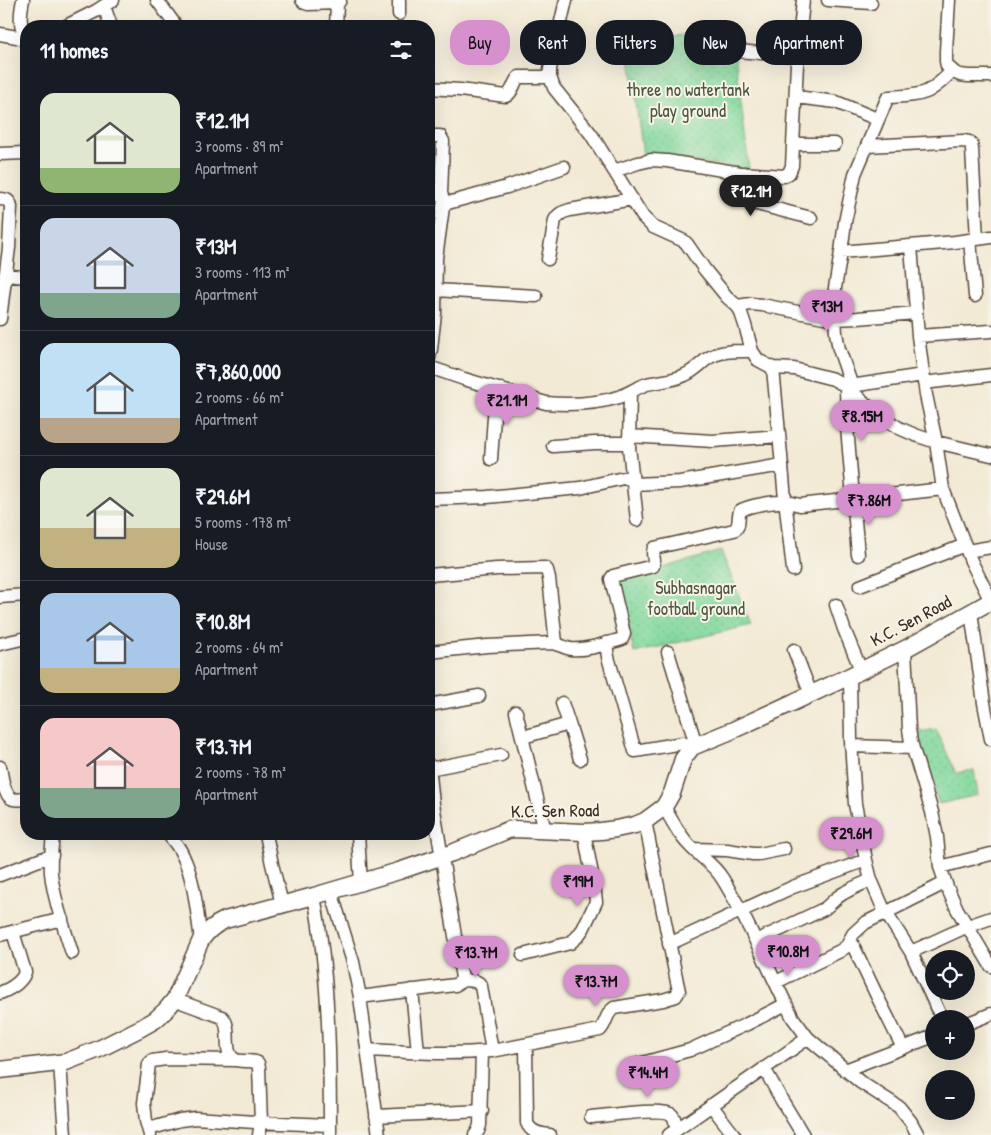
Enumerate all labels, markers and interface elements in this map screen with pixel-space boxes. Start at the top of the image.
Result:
chip: Buy [450,20,510,65]
chip: Rent [520,20,586,65]
chip: Filters [596,20,674,65]
chip: New [684,20,746,65]
chip: Apartment [756,20,862,65]
text: 11 homes [40,36,108,65]
icon: filters [387,36,415,64]
park label: three no watertank play ground [626,77,750,123]
text: ₹12.1M [195,106,249,135]
icon: home [80,113,140,173]
text: 3 rooms · 89 m² [195,135,284,157]
text: Apartment [195,157,258,179]
pin: ₹12.1M [710,174,792,217]
text: ₹12.1M [730,180,772,202]
text: ₹13M [195,232,237,261]
icon: home [80,238,140,298]
text: 3 rooms · 113 m² [195,261,290,283]
text: Apartment [195,283,258,305]
pin: ₹13M [797,290,857,332]
text: ₹13M [811,295,843,317]
text: ₹7,860,000 [195,357,281,386]
icon: home [80,363,140,423]
pin: ₹21.1M [466,384,548,426]
text: 2 rooms · 66 m² [195,386,284,408]
text: ₹21.1M [486,389,528,411]
pin: ₹8.15M [821,400,903,442]
text: ₹8.15M [841,405,883,427]
text: Apartment [195,408,258,430]
text: ₹29.6M [195,482,250,511]
pin: ₹7.86M [828,484,910,526]
icon: home [80,488,140,548]
text: ₹7.86M [847,489,891,511]
text: 5 rooms · 178 m² [195,511,291,533]
text: House [195,533,228,555]
park label: Subhasnagar football ground [647,575,745,621]
street label: K.C. Sen Road [866,589,956,652]
text: ₹10.8M [195,607,250,636]
icon: home [80,613,140,673]
text: 2 rooms · 64 m² [195,636,283,658]
text: Apartment [195,658,258,680]
text: ₹13.7M [195,732,251,761]
icon: home [80,738,140,798]
text: 2 rooms · 78 m² [195,761,286,783]
text: Apartment [195,783,258,805]
street label: K.C. Sen Road [511,797,599,824]
pin: ₹29.6M [810,816,892,859]
text: ₹29.6M [830,822,872,844]
pin: ₹19M [548,864,608,907]
text: ₹19M [563,870,593,892]
pin: ₹10.8M [747,934,829,977]
pin: ₹13.7M [435,936,517,978]
text: ₹10.8M [767,940,809,962]
text: ₹13.7M [455,941,498,963]
map controls [925,950,975,1120]
button: locate [925,950,975,1000]
pin: ₹13.7M [555,964,637,1007]
text: ₹13.7M [575,970,618,992]
button: + [925,1010,975,1060]
pin: ₹14.4M [607,1056,689,1098]
text: ₹14.4M [628,1061,668,1083]
button: − [925,1070,975,1120]

